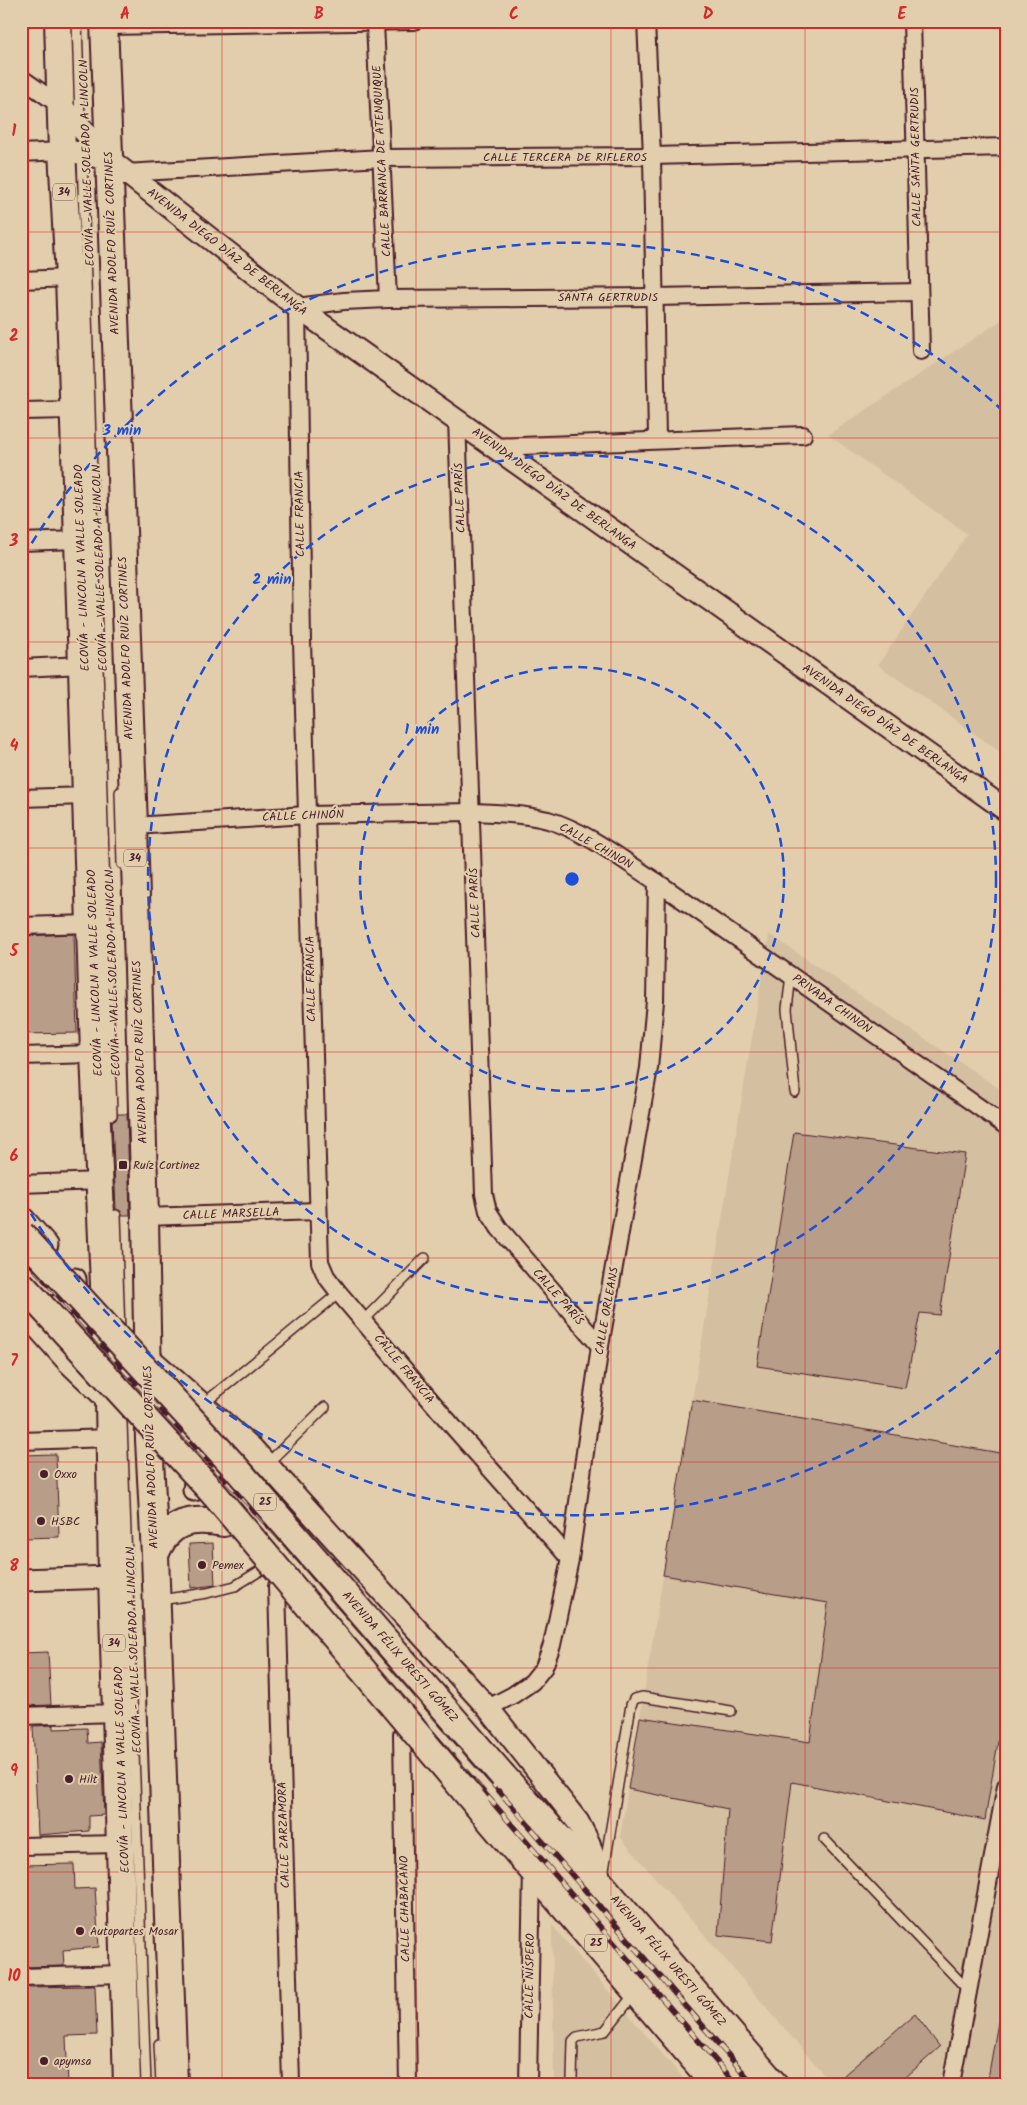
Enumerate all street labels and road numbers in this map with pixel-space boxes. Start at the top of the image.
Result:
street label: ECOVÍA - VALLE SOLEADO A LINCOLN [74,59,100,267]
street label: CALLE BARRANCA DE ATENQUIQUE [367,64,397,257]
street label: CALLE SANTA GERTRUDIS [905,86,927,227]
street label: CALLE TERCERA DE RIFLEROS [483,148,648,167]
street label: AVENIDA ADOLFO RUÍZ CORTINES [99,151,125,335]
road number: 34 [53,183,75,200]
street label: AVENIDA DIEGO DÍAZ DE BERLANGA [143,183,311,321]
street label: SANTA GERTRUDIS [558,288,659,307]
street label: AVENIDA DIEGO DÍAZ DE BERLANGA [468,423,640,555]
street label: CALLE PARÍS [449,462,471,533]
street label: ECOVÍA - LINCOLN A VALLE SOLEADO [69,464,95,672]
street label: ECOVÍA - VALLE SOLEADO A LINCOLN [87,464,113,672]
street label: CALLE FRANCIA [290,471,310,557]
street label: AVENIDA ADOLFO RUÍZ CORTINES [113,556,139,740]
street label: AVENIDA DIEGO DÍAZ DE BERLANGA [798,659,972,789]
street label: CALLE CHINÓN [262,805,344,827]
street label: CALLE CHINON [556,818,636,874]
road number: 34 [124,850,146,866]
street label: CALLE PARÍS [464,867,486,938]
street label: ECOVÍA - LINCOLN A VALLE SOLEADO [82,869,108,1077]
street label: ECOVÍA - VALLE SOLEADO A LINCOLN [100,869,126,1077]
street label: CALLE FRANCIA [301,936,321,1022]
street label: AVENIDA ADOLFO RUÍZ CORTINES [127,960,153,1144]
street label: PRIVADA CHINON [788,969,876,1039]
street label: CALLE MARSELLA [182,1203,280,1225]
street label: CALLE PARÍS [528,1264,589,1330]
street label: CALLE ORLEANS [590,1265,624,1357]
street label: CALLE FRANCIA [369,1330,439,1408]
street label: AVENIDA ADOLFO RUÍZ CORTINES [138,1365,164,1549]
road number: 25 [254,1494,276,1510]
street label: ECOVÍA - VALLE SOLEADO A LINCOLN [121,1546,147,1754]
street label: AVENIDA FÉLIX URESTI GÓMEZ [337,1587,463,1727]
road number: 34 [103,1635,125,1652]
street label: ECOVÍA - LINCOLN A VALLE SOLEADO [109,1666,135,1874]
street label: CALLE ZARZAMORA [273,1781,295,1889]
street label: CALLE CHABACANO [395,1855,415,1963]
street label: AVENIDA FÉLIX URESTI GÓMEZ [605,1891,731,2031]
street label: CALLE NÍSPERO [520,1932,540,2019]
road number: 25 [585,1935,607,1952]

